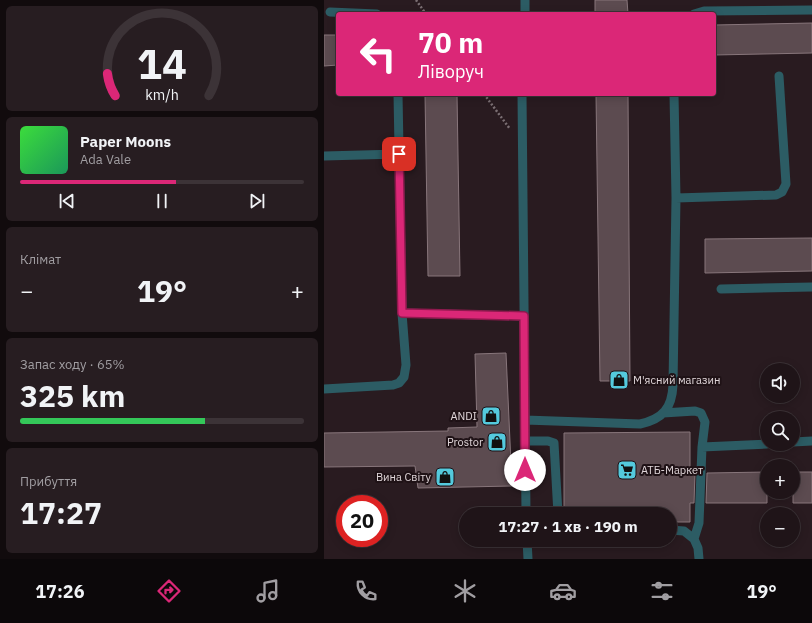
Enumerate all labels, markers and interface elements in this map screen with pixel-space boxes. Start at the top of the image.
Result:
text: 70 m [418,24,483,61]
icon: left [352,28,404,80]
text: 14 [137,36,187,90]
text: Ліворуч [418,60,484,83]
text: km/h [145,85,179,104]
text: Paper Moons [80,132,171,151]
pin [382,137,416,171]
icon: arrive [388,143,410,165]
text: Ada Vale [80,151,131,168]
icon: previous [56,190,78,212]
icon: pause [151,190,173,212]
icon: next [246,190,268,212]
text: Клімат [20,251,61,268]
text: 19° [137,271,187,310]
text: − [20,276,33,305]
text: + [291,276,304,305]
text: Запас ходу · 65% [20,356,125,373]
map controls [760,363,800,547]
button: sound [760,363,800,403]
shop icon: М'ясний магазин [608,369,630,391]
place label: М'ясний магазин [633,373,720,387]
text: 325 km [20,376,125,415]
shop icon: ANDI [480,405,502,427]
place label: ANDI [450,409,477,423]
button: search [760,411,800,451]
shop icon: Prostor [486,431,508,453]
place label: Prostor [447,435,483,449]
position arrow [504,449,546,491]
supermarket icon: АТБ-Маркет [616,459,638,481]
button: + [760,459,800,499]
place label: АТБ-Маркет [641,463,703,477]
shop icon: Вина Світу [434,466,456,488]
place label: Вина Світу [376,470,432,484]
text: Прибуття [20,473,77,490]
text: 17:27 [20,493,102,532]
speed limit sign: 20 [336,495,388,547]
button: − [760,507,800,547]
text: 17:27 · 1 хв · 190 m [498,517,638,536]
icon: directions [155,577,183,605]
icon: music [254,577,282,605]
icon: phone [352,577,380,605]
icon: climate [451,577,479,605]
icon: car [549,577,577,605]
icon: filters [648,577,676,605]
text: 17:26 [35,580,84,603]
text: 19° [747,580,777,603]

